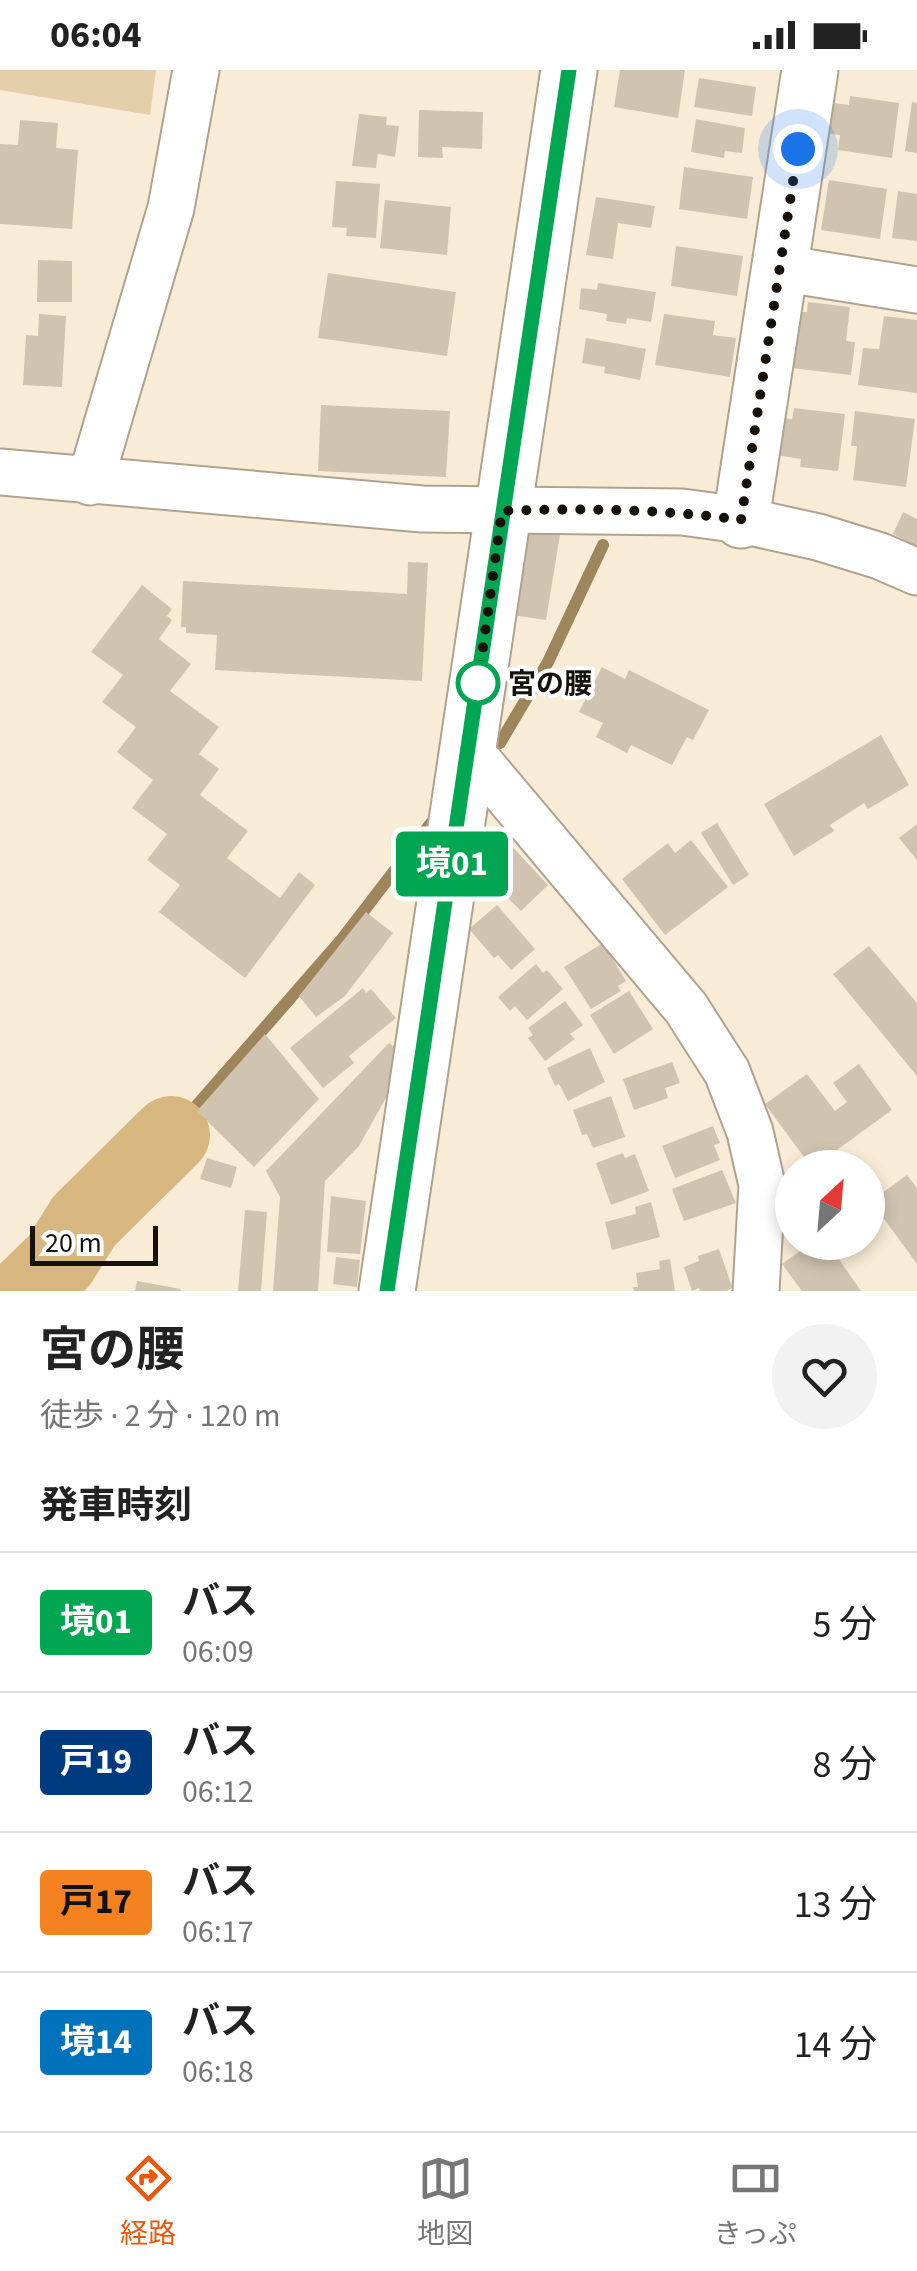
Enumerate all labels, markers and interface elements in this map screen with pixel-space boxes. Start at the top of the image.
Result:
text: 06:04 [50,8,142,62]
your location [773,124,823,174]
marker: 宮の腰 [457,662,499,704]
place label: 宮の腰 [508,664,592,704]
line badge: 境01 [394,832,510,896]
text: 境01 [416,839,488,889]
north arrow [775,1150,885,1260]
map controls [775,1150,885,1260]
scale bar [30,1221,158,1266]
text: 20 m [45,1223,102,1263]
text: 宮の腰 [40,1317,184,1385]
button: heart [772,1324,877,1429]
text: 徒歩 · 2 分 · 120 m [40,1393,280,1439]
text: 発車時刻 [40,1479,192,1533]
text: バス [182,1575,258,1629]
text: 境01 [60,1597,132,1647]
text: 5 分 [813,1598,877,1652]
text: 06:09 [182,1629,254,1675]
text: バス [182,1715,258,1769]
text: 戸19 [60,1737,132,1787]
text: 8 分 [813,1738,877,1792]
text: 06:12 [182,1769,254,1815]
text: バス [182,1855,258,1909]
text: 戸17 [60,1877,132,1927]
text: 13 分 [794,1878,877,1932]
text: 06:17 [182,1909,254,1955]
text: バス [182,1995,258,2049]
text: 境14 [60,2017,132,2067]
text: 14 分 [794,2018,877,2072]
text: 06:18 [182,2049,254,2095]
tab: 経路 [120,2151,176,2254]
tab: 地図 [417,2151,473,2254]
tab: きっぷ [714,2151,797,2254]

